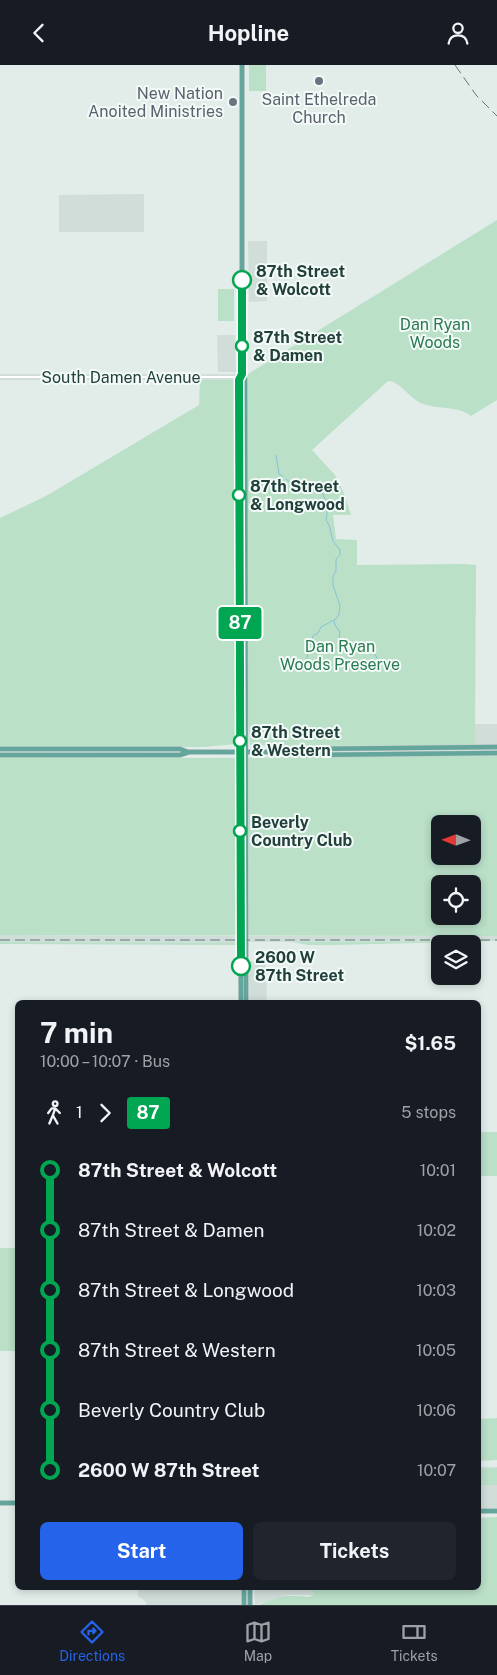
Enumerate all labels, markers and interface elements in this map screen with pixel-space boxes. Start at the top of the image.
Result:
icon: back [25,19,53,47]
icon: person [444,19,472,47]
text: Hopline [208,20,289,46]
marker: Saint Ethelreda Church [313,75,325,87]
place label: New Nation Anoited Ministries [88,84,223,121]
place label: Saint Ethelreda Church [262,90,376,127]
marker: New Nation Anoited Ministries [227,96,239,108]
place label: 87th Street & Wolcott [256,262,345,299]
marker: 87th Street & Wolcott [232,270,252,290]
park label: Dan Ryan Woods [400,315,470,352]
place label: 87th Street & Damen [253,328,342,365]
marker: 87th Street & Damen [235,339,249,353]
street label: South Damen Avenue [41,368,201,387]
place label: 87th Street & Longwood [250,477,345,514]
marker: 87th Street & Longwood [232,488,246,502]
line badge: 87 [218,607,262,639]
text: 87 [228,612,252,633]
park label: Dan Ryan Woods Preserve [280,637,400,674]
place label: 87th Street & Western [251,723,340,760]
marker: 87th Street & Western [233,734,247,748]
place label: Beverly Country Club [251,813,353,850]
north arrow [431,815,481,865]
map controls [431,815,481,985]
marker: Beverly Country Club [233,824,247,838]
button: locate [431,875,481,925]
button: layers [431,935,481,985]
place label: 2600 W 87th Street [255,948,344,985]
marker: 2600 W 87th Street [231,956,251,976]
text: 7 min [40,1016,113,1049]
text: $1.65 [404,1032,456,1054]
text: 10:00 – 10:07 · Bus [40,1052,170,1071]
icon: walk [40,1099,68,1127]
icon: forward [91,1099,119,1127]
text: 87 [137,1102,160,1123]
text: 1 [76,1103,83,1122]
text: 5 stops [401,1103,456,1122]
text: 87th Street & Wolcott [78,1159,277,1181]
text: 10:01 [420,1161,456,1180]
text: 87th Street & Damen [78,1219,264,1241]
text: 10:02 [417,1221,456,1240]
text: 87th Street & Longwood [78,1279,294,1301]
text: 10:03 [416,1281,456,1300]
text: 87th Street & Western [78,1339,276,1361]
text: 10:05 [416,1341,456,1360]
text: Beverly Country Club [78,1399,265,1421]
text: 10:06 [416,1401,456,1420]
text: 2600 W 87th Street [78,1459,260,1481]
text: 10:07 [417,1461,456,1480]
button: Start [40,1522,243,1580]
button: Tickets [253,1522,456,1580]
tab: Directions [59,1618,125,1664]
tab: Map [244,1618,272,1664]
tab: Tickets [391,1618,438,1664]

